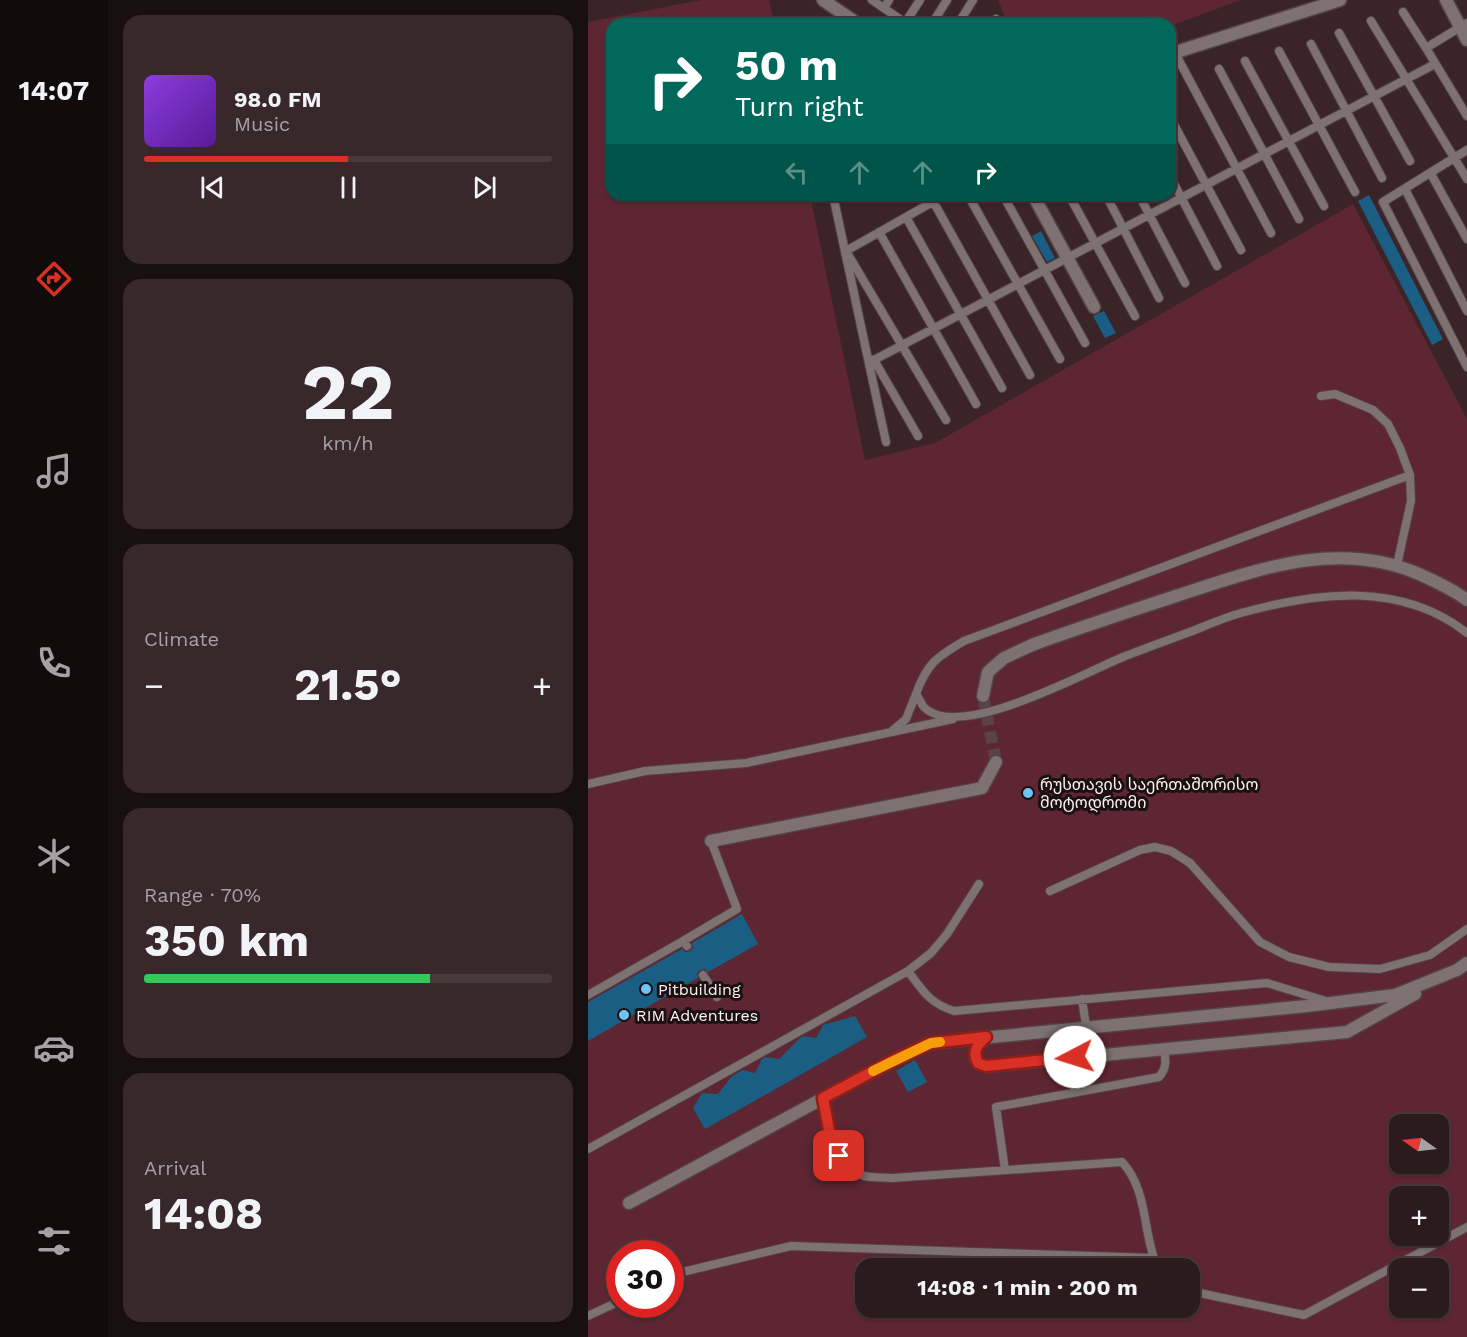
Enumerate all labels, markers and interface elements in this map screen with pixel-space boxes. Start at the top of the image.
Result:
text: 50 m [735,41,838,90]
icon: right [636,42,714,120]
text: 14:07 [19,75,89,107]
text: 98.0 FM [234,87,321,112]
text: Turn right [735,91,864,123]
text: Music [234,112,290,136]
icon: left [780,156,813,189]
icon: ahead [843,156,876,189]
icon: ahead [906,156,939,189]
icon: right [969,156,1002,189]
icon: previous [196,171,229,204]
icon: pause [332,171,365,204]
icon: next [468,171,501,204]
icon: directions [33,258,75,300]
text: 22 [302,346,394,438]
text: km/h [322,431,374,455]
icon: music [33,450,75,492]
text: Climate [144,627,219,651]
icon: phone [33,642,75,684]
text: 21.5° [294,658,402,711]
text: − [144,666,164,705]
text: + [532,666,552,705]
place label: რუსთავის საერთაშორისო მოტოდრომი [1040,775,1258,813]
marker: რუსთავის საერთაშორისო მოტოდრომი [1021,786,1035,800]
icon: climate [33,835,75,877]
text: Range · 70% [144,883,261,907]
text: 350 km [144,914,309,967]
place label: Pitbuilding [658,980,741,999]
marker: Pitbuilding [639,982,653,996]
place label: RIM Adventures [636,1006,758,1025]
marker: RIM Adventures [617,1008,631,1022]
position arrow [1043,1025,1107,1089]
icon: car [33,1027,75,1069]
north arrow [1389,1114,1449,1174]
map controls [1389,1114,1449,1318]
pin [813,1130,864,1181]
icon: arrive [822,1139,855,1172]
text: Arrival [144,1156,206,1180]
button: + [1389,1186,1449,1246]
text: 14:08 [144,1187,263,1240]
icon: filters [33,1220,75,1262]
speed limit sign: 30 [606,1240,684,1318]
button: − [1389,1258,1449,1318]
text: 14:08 · 1 min · 200 m [917,1275,1138,1300]

